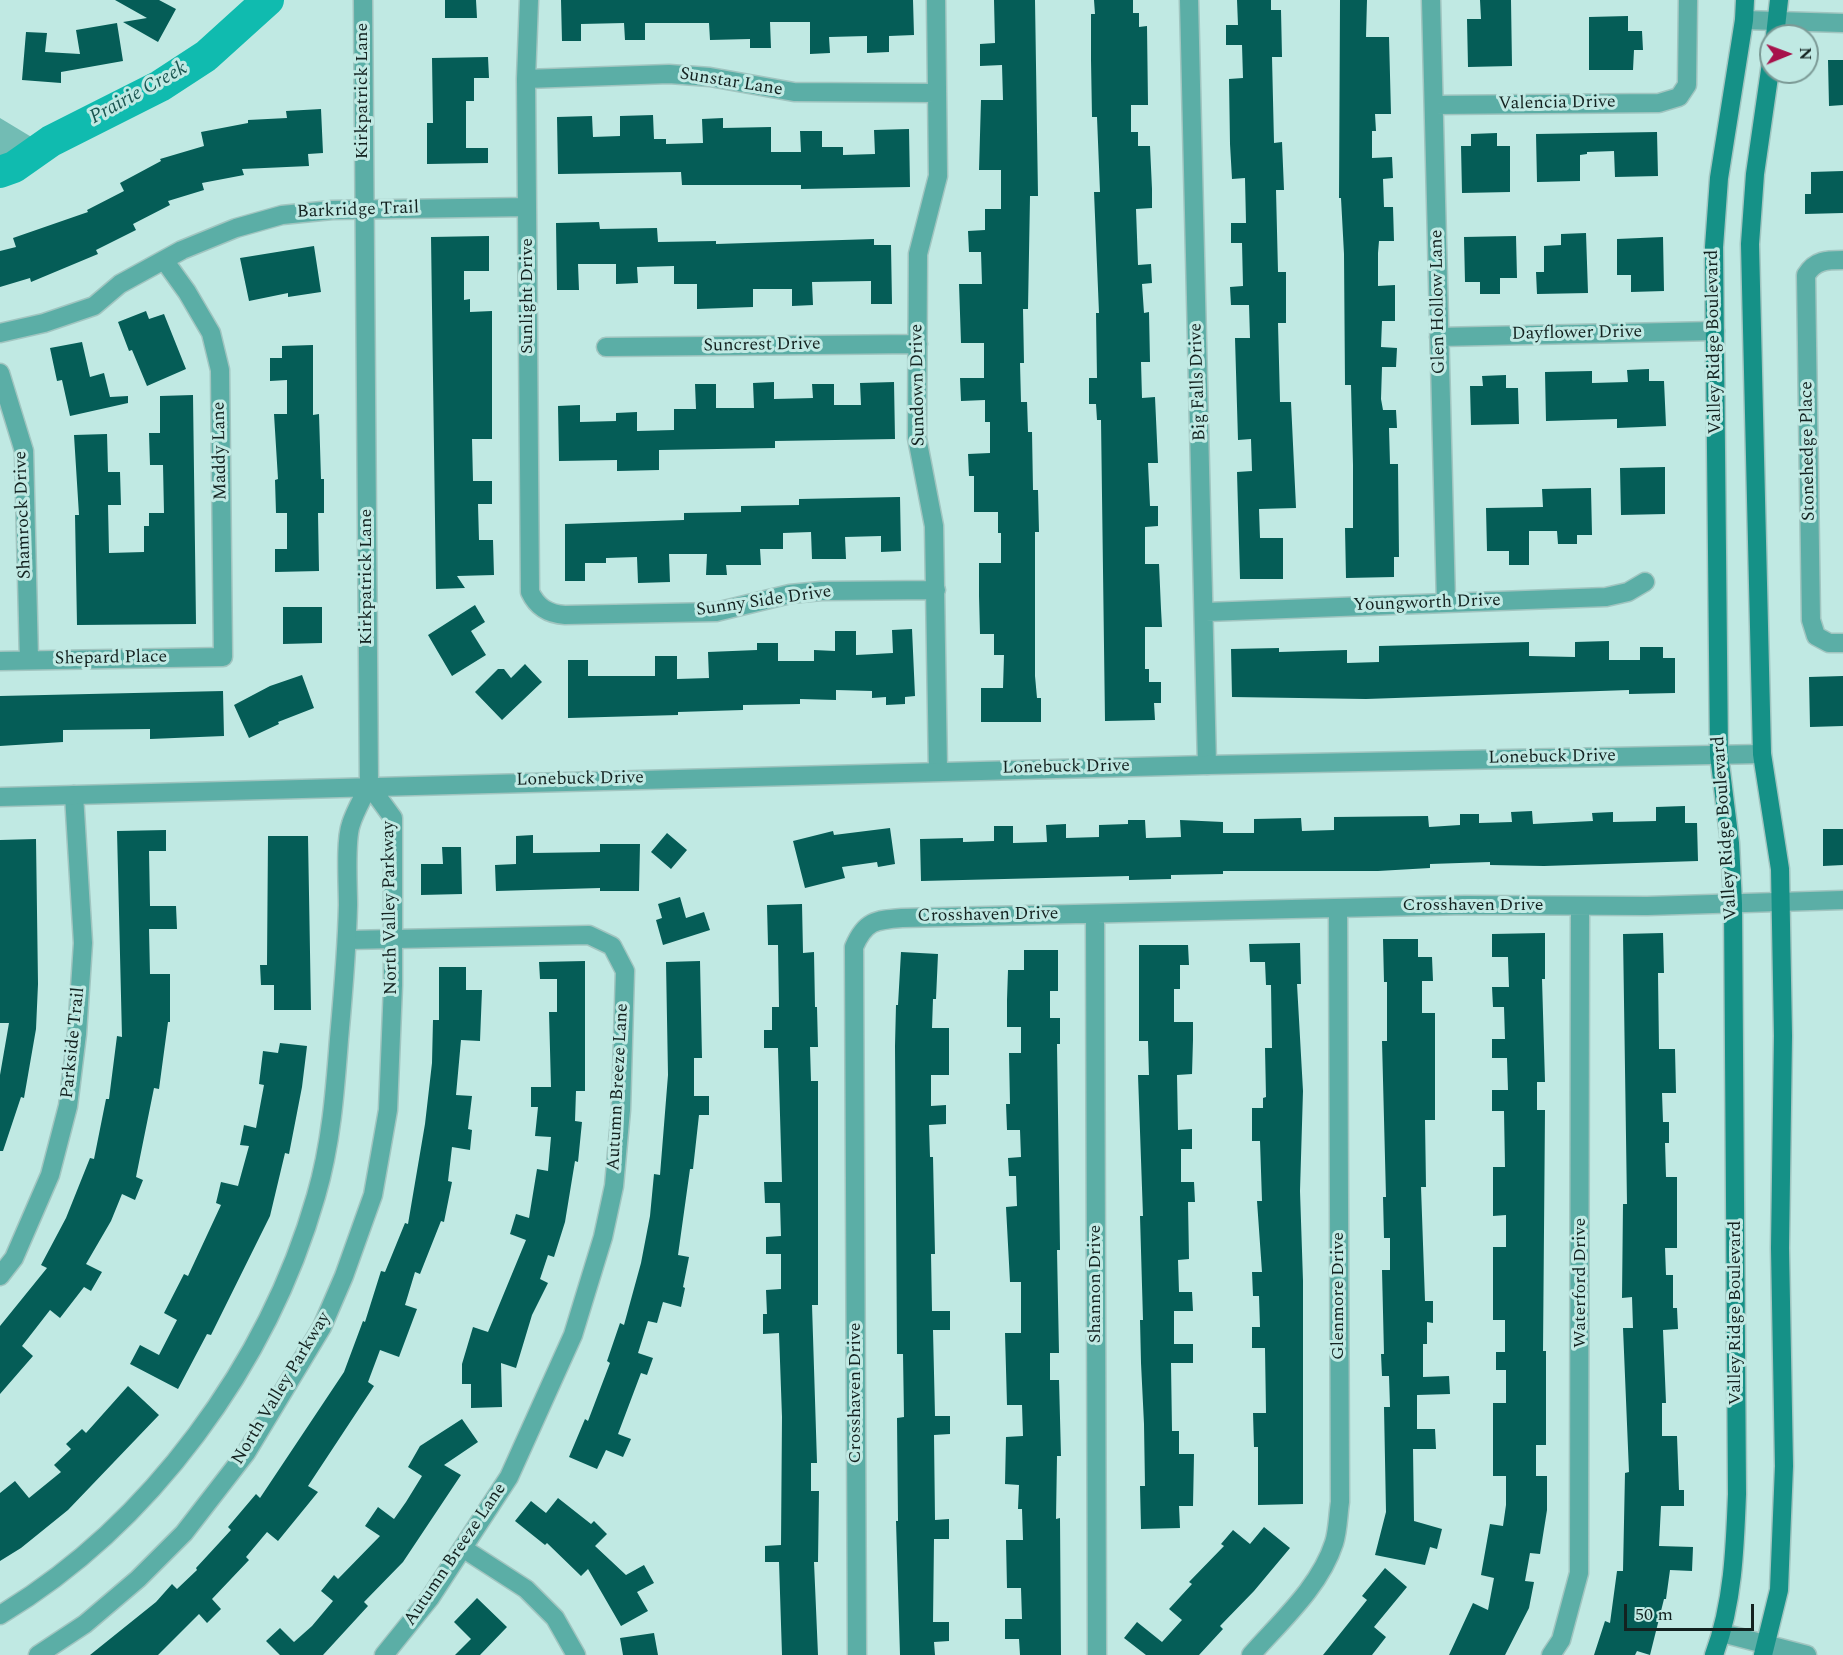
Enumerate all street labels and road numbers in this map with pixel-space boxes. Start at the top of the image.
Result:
street label: Kirkpatrick Lane [352,23,374,159]
street label: Sunstar Lane [678,64,784,102]
street label: Valencia Drive [1498,92,1616,116]
street label: Barkridge Trail [297,198,419,224]
street label: Glen Hollow Lane [1427,229,1451,375]
street label: Sunlight Drive [517,238,539,354]
street label: Valley Ridge Boulevard [1703,250,1727,434]
street label: Dayflower Drive [1512,322,1642,346]
street label: Big Falls Drive [1186,323,1212,441]
street label: Sundown Drive [907,324,931,446]
street label: Suncrest Drive [703,334,821,358]
street label: Stonehedge Place [1797,381,1821,521]
street label: Maddy Lane [209,401,233,501]
street label: Shamrock Drive [11,450,37,580]
street label: Kirkpatrick Lane [356,509,378,645]
street label: Sunny Side Drive [695,582,833,622]
street label: Youngworth Drive [1353,591,1501,617]
street label: Shepard Place [55,647,167,671]
street label: Valley Ridge Boulevard [1709,735,1743,921]
street label: Lonebuck Drive [1488,746,1616,770]
street label: Lonebuck Drive [1002,756,1130,780]
street label: Lonebuck Drive [516,768,644,792]
street label: North Valley Parkway [379,821,403,995]
street label: Crosshaven Drive [1403,895,1543,917]
street label: Crosshaven Drive [917,904,1059,928]
street label: Parkside Trail [57,986,91,1100]
street label: Autumn Breeze Lane [604,1003,634,1171]
street label: Waterford Drive [1570,1218,1592,1348]
street label: Valley Ridge Boulevard [1725,1221,1747,1405]
street label: Shannon Drive [1085,1225,1107,1343]
street label: Glenmore Drive [1328,1232,1350,1360]
street label: North Valley Parkway [228,1309,336,1469]
street label: Crosshaven Drive [845,1323,867,1463]
street label: Autumn Breeze Lane [400,1479,512,1631]

